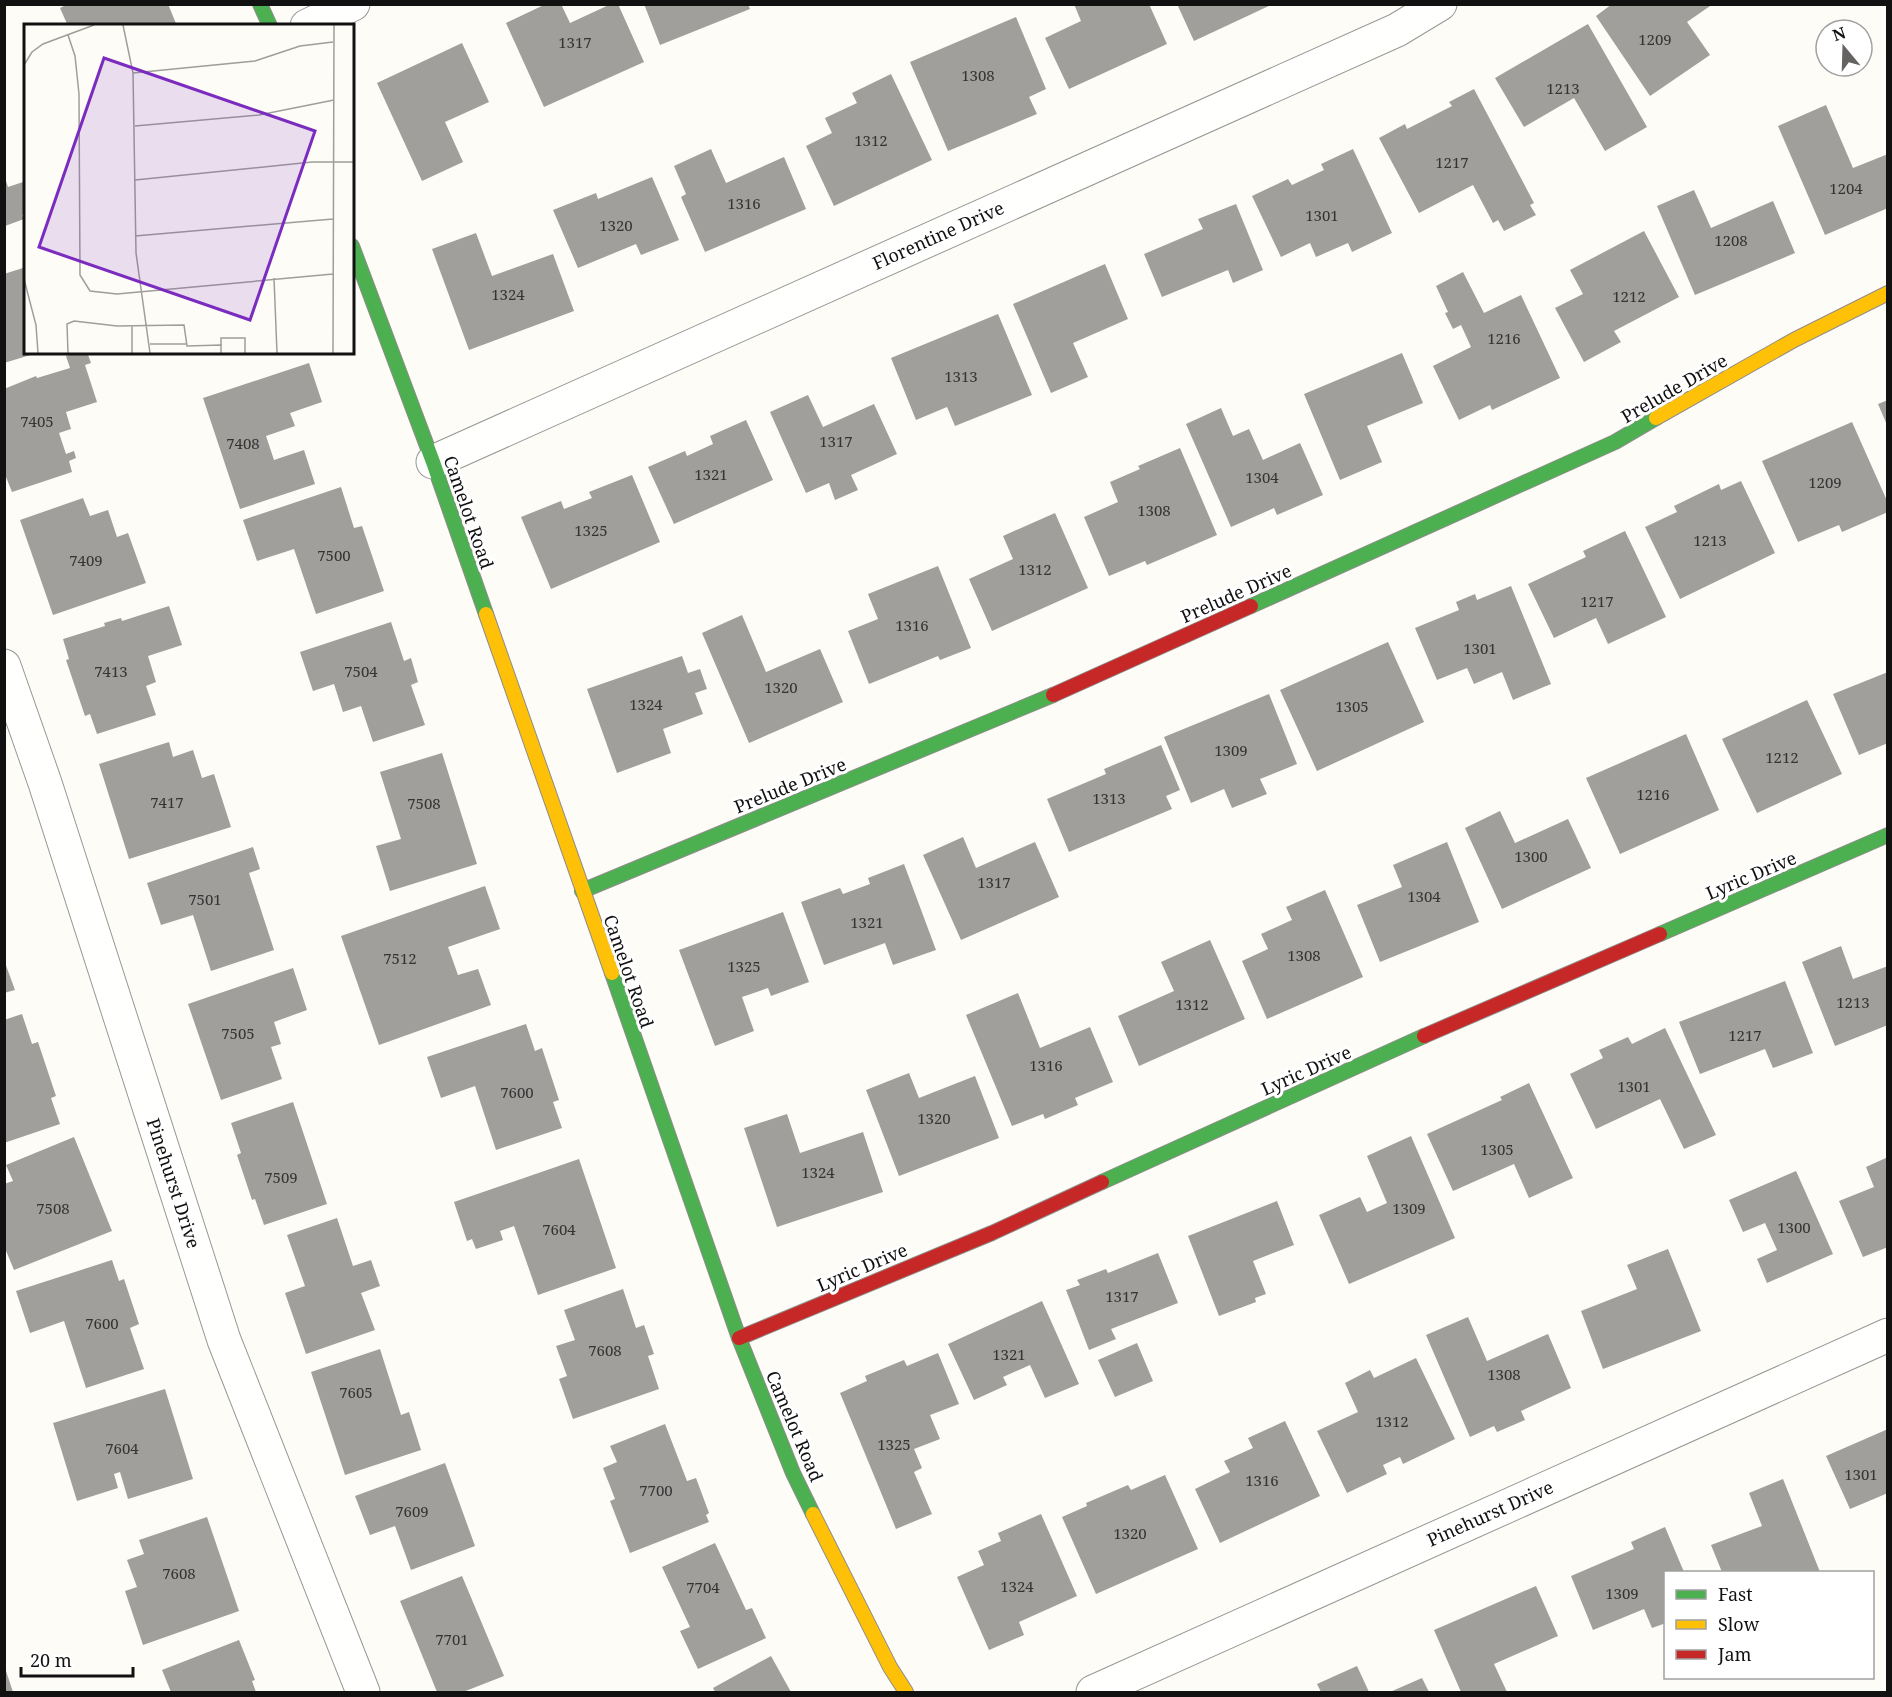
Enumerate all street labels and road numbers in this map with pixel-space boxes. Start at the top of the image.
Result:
street label: Florentine Drive [868,195,1008,275]
street label: Prelude Drive [1617,348,1731,428]
street label: Camelot Road [438,452,500,572]
street label: Prelude Drive [1177,558,1295,628]
street label: Prelude Drive [730,752,850,818]
street label: Lyric Drive [1702,845,1800,905]
street label: Camelot Road [598,911,660,1031]
street label: Lyric Drive [1257,1040,1355,1100]
street label: Pinehurst Drive [142,1115,206,1251]
street label: Lyric Drive [813,1237,911,1297]
street label: Camelot Road [761,1367,829,1485]
street label: Pinehurst Drive [1423,1474,1557,1552]

